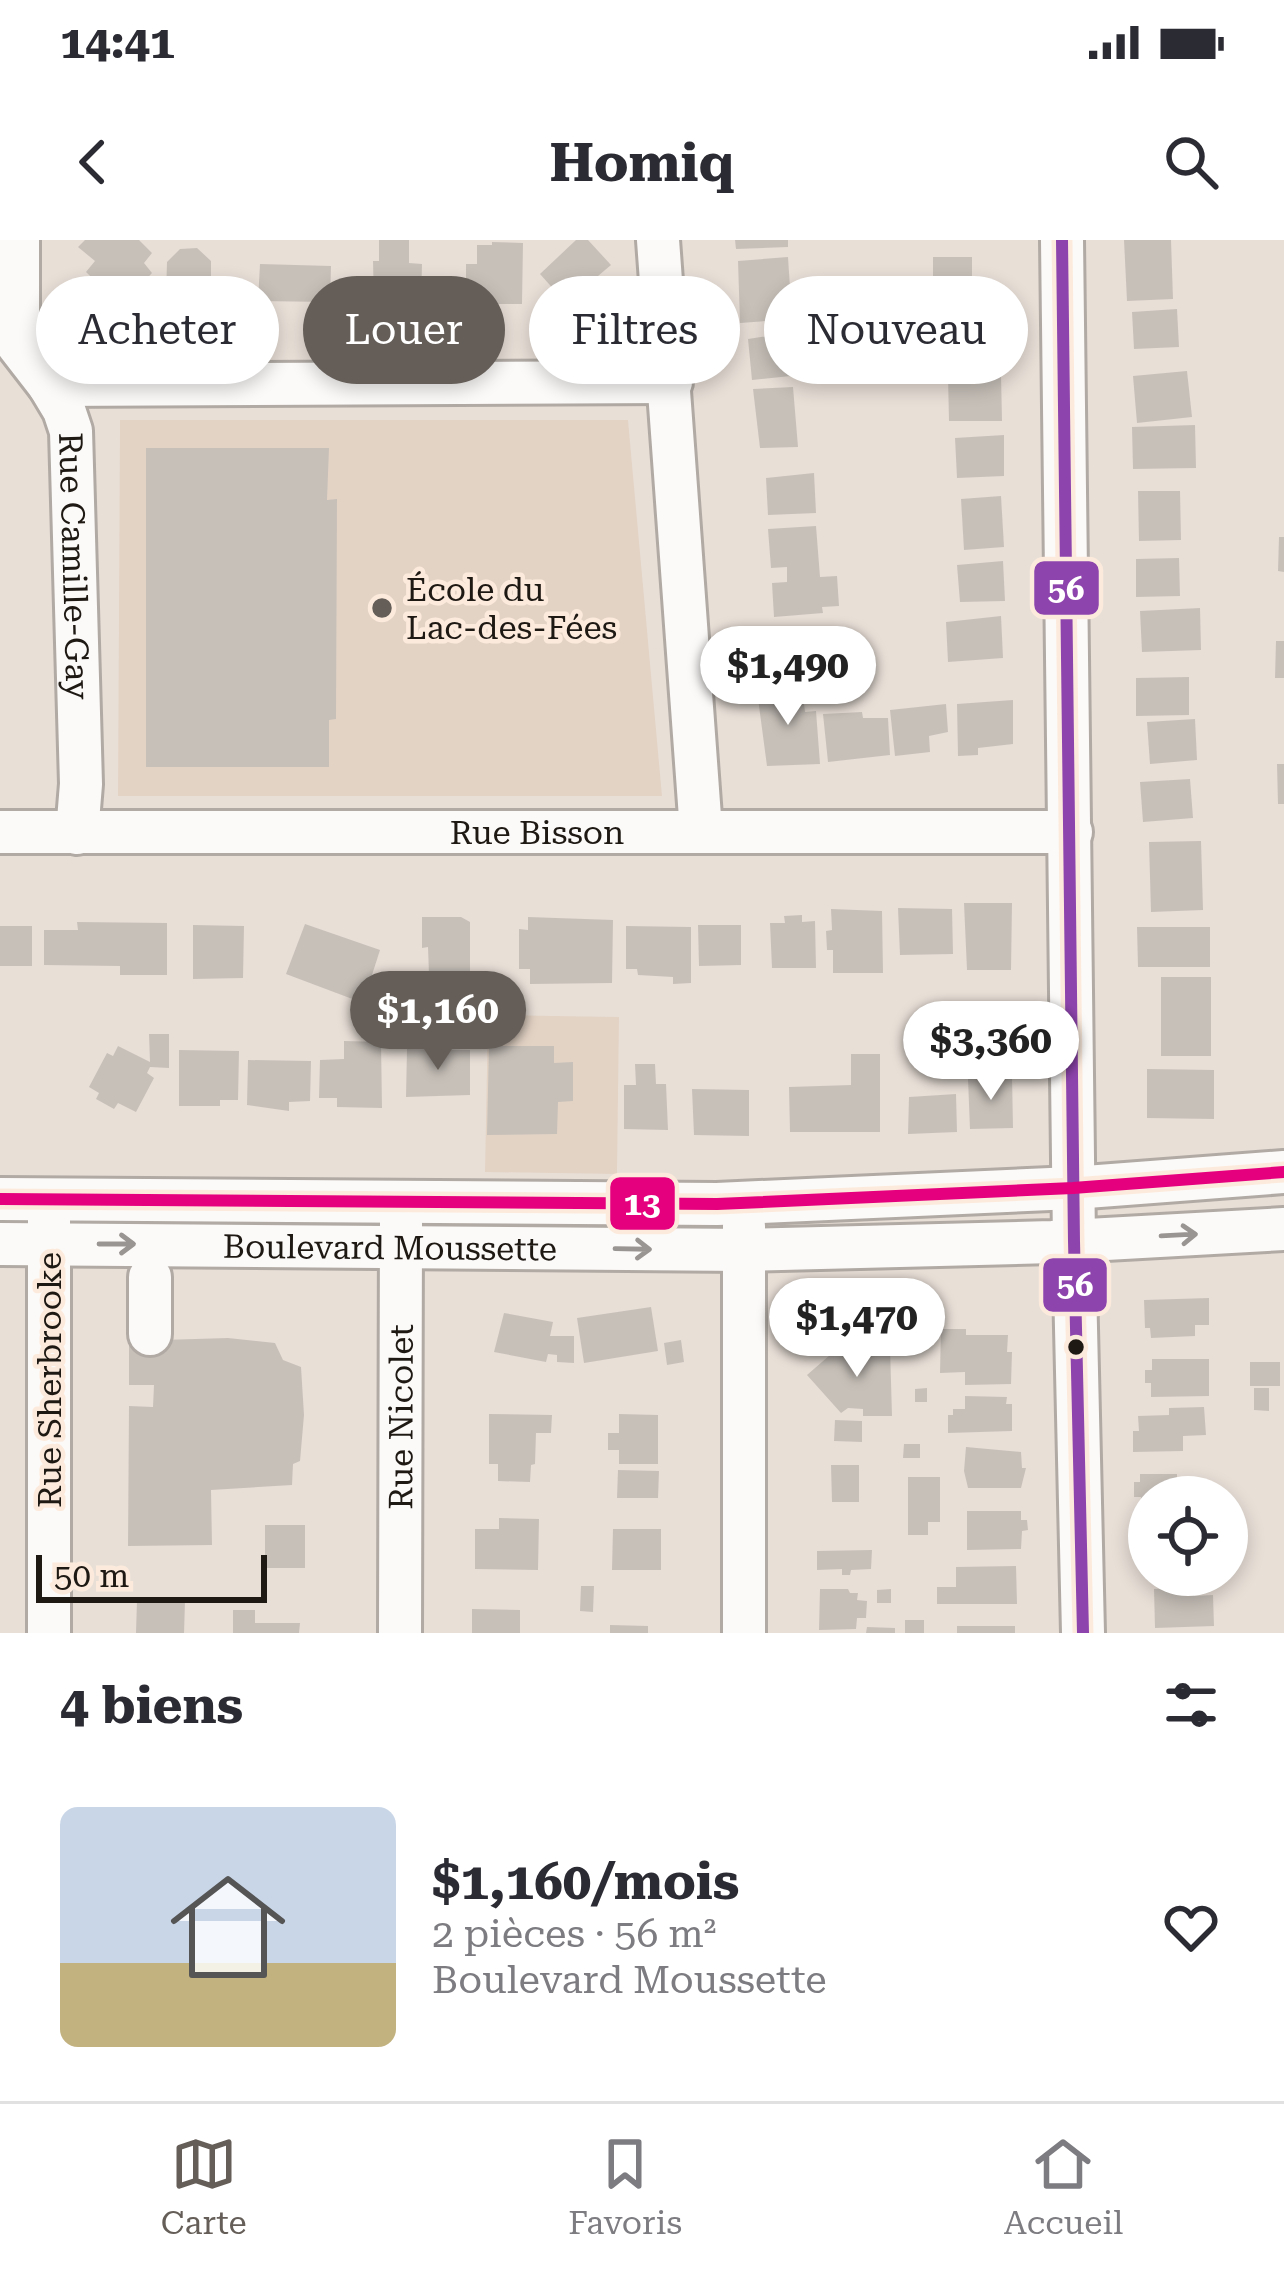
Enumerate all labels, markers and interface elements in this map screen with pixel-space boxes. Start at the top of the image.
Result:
text: 14:41 [60,16,175,69]
icon: back [60,129,126,195]
icon: search [1158,129,1224,195]
text: Homiq [550,131,734,194]
chip: Acheter [36,276,279,384]
chip: Louer [303,276,505,384]
chip: Filtres [529,276,740,384]
chip: Nouveau [764,276,1028,384]
street label: Rue Camille-Gay [51,432,98,701]
line badge: 56 [1032,559,1101,617]
text: 56 [1048,569,1084,608]
place label: École du Lac-des-Fées [406,570,617,647]
marker: École du Lac-des-Fées [369,595,395,621]
pin: $1,490 [690,626,886,728]
text: $1,490 [727,642,849,688]
street label: Rue Bisson [450,813,624,852]
pin: $1,160 [340,971,536,1073]
text: $1,160 [377,987,499,1033]
pin: $3,360 [893,1001,1089,1103]
text: $3,360 [930,1017,1052,1063]
line badge: 13 [608,1175,677,1232]
text: 13 [624,1184,660,1223]
one-way arrow [1159,1223,1198,1246]
street label: Boulevard Moussette [223,1227,557,1268]
one-way arrow [97,1233,136,1255]
one-way arrow [613,1237,652,1260]
street label: Rue Sherbrooke [30,1252,69,1508]
line badge: 56 [1041,1256,1109,1314]
text: 56 [1057,1265,1093,1304]
pin: $1,470 [759,1278,955,1380]
text: $1,470 [796,1294,918,1340]
street label: Rue Nicolet [381,1324,421,1510]
unlabelled marker [1065,1336,1087,1358]
map controls [1128,1476,1248,1596]
button: locate [1128,1476,1248,1596]
scale bar [36,1549,267,1602]
text: 50 m [54,1556,129,1595]
icon: filters [1158,1672,1224,1738]
text: 4 biens [60,1676,243,1735]
text: $1,160/mois [432,1852,739,1911]
icon: home [156,1855,300,1999]
icon: heart [1158,1894,1224,1960]
text: 2 pièces · 56 m² [432,1911,716,1957]
text: Boulevard Moussette [432,1957,827,2003]
tab: Carte [161,2131,247,2242]
tab: Favoris [568,2131,682,2242]
tab: Accueil [1004,2131,1123,2242]

